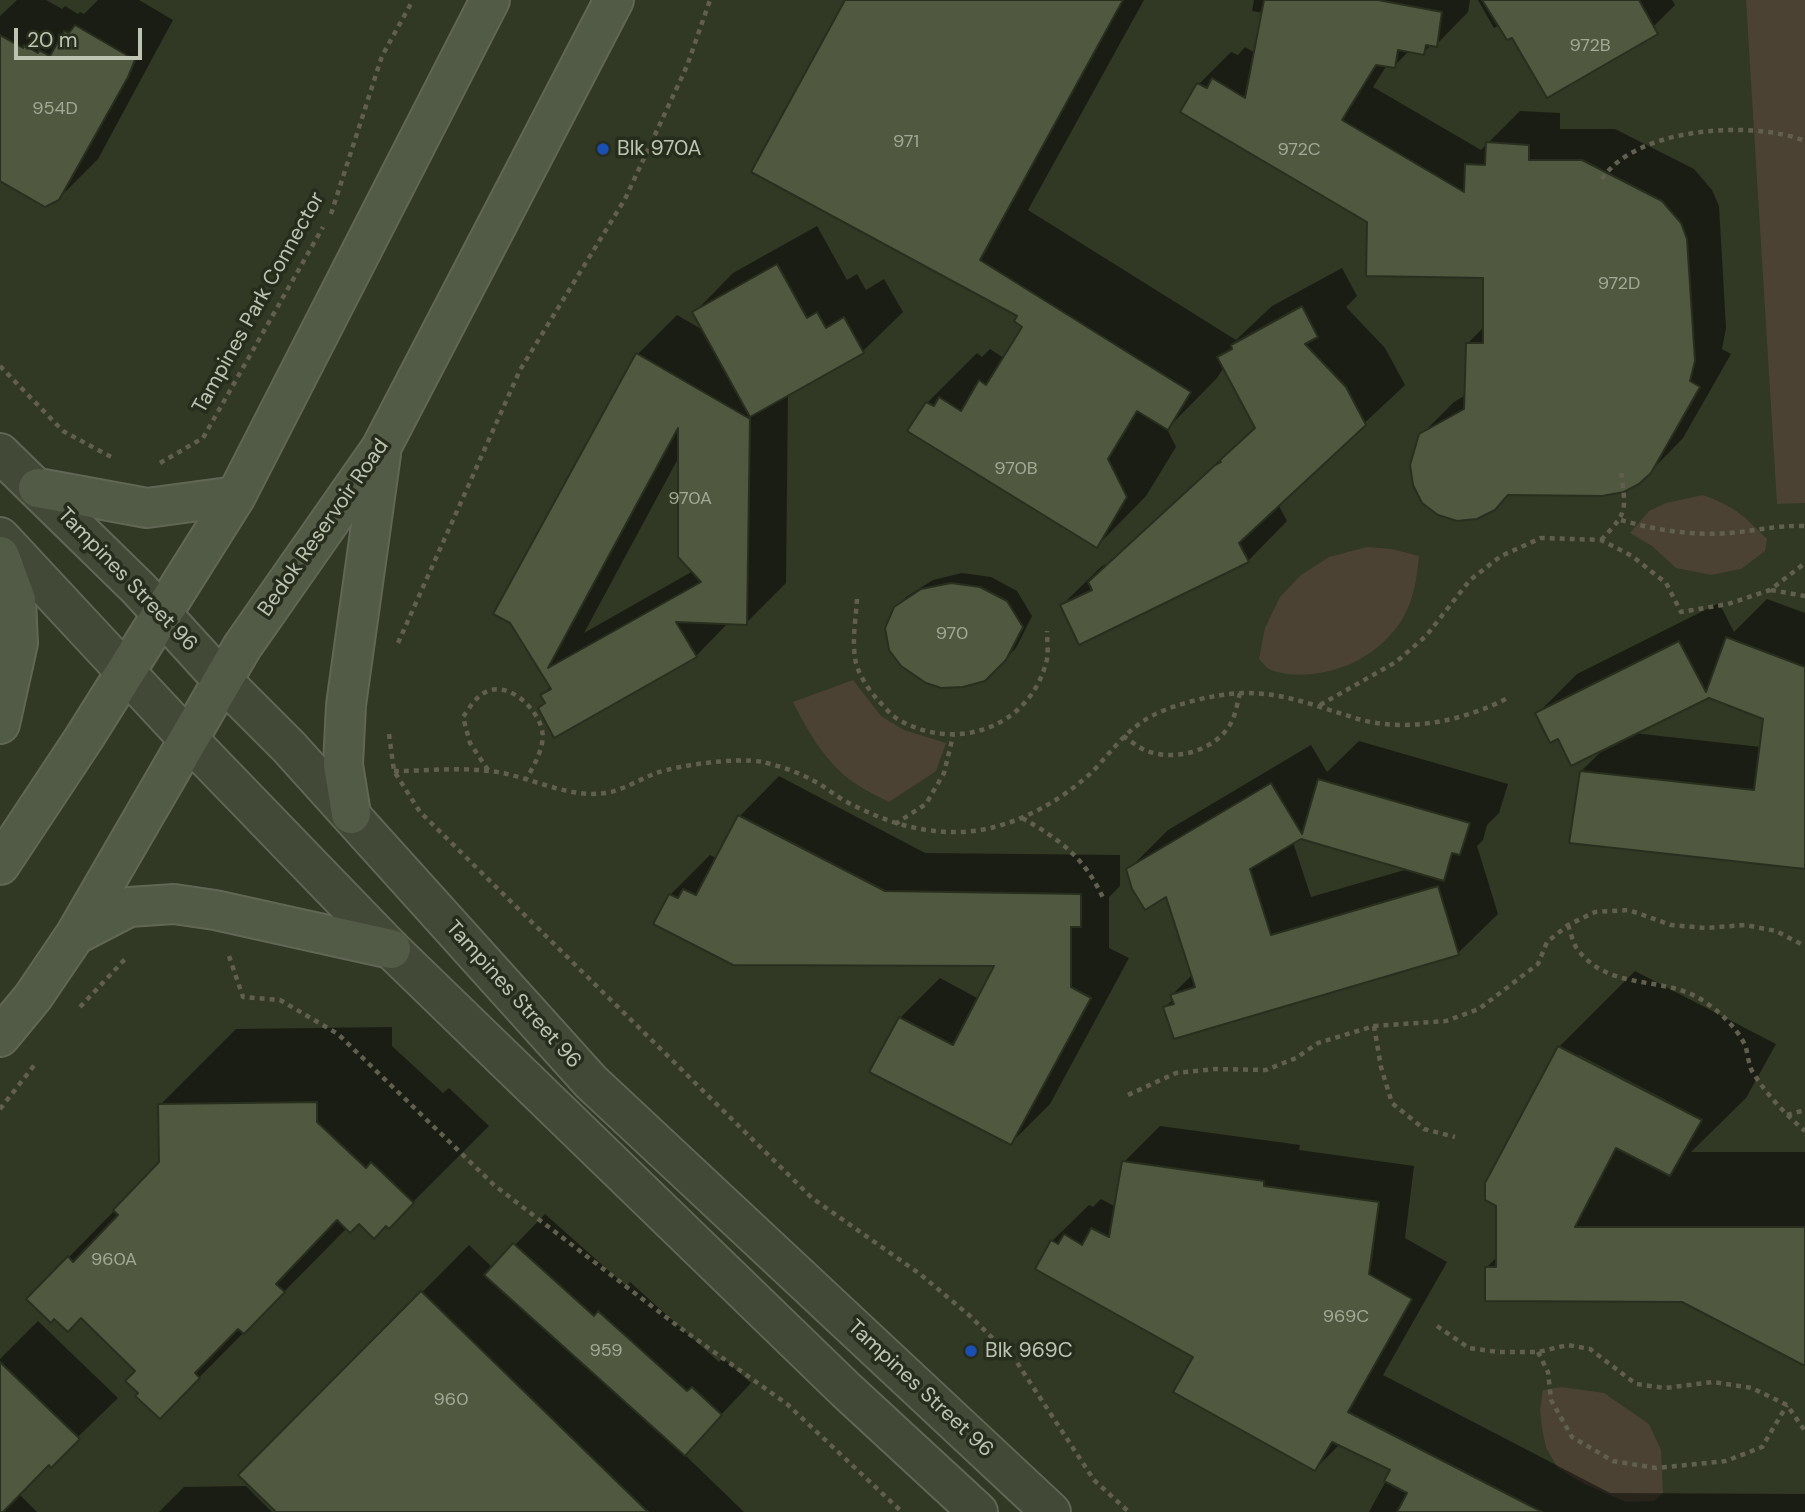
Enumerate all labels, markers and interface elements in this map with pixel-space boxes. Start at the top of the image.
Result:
scale bar [18,14,145,58]
text: 20 m [27,26,78,54]
house number: 972B [1569,35,1611,57]
house number: 954D [32,98,78,120]
house number: 971 [893,131,919,153]
place label: Blk 970A [617,136,702,162]
house number: 972C [1277,139,1321,161]
marker: Blk 970A [595,141,611,157]
street label: Tampines Park Connector [188,188,330,418]
house number: 972D [1598,273,1640,295]
street label: Bedok Reservoir Road [253,434,395,622]
house number: 970B [994,458,1038,480]
house number: 970A [668,488,712,510]
street label: Tampines Street 96 [52,503,202,657]
house number: 970 [936,623,968,645]
street label: Tampines Street 96 [440,916,586,1074]
house number: 960A [91,1249,137,1271]
house number: 969C [1323,1306,1369,1328]
street label: Tampines Street 96 [842,1315,998,1463]
place label: Blk 969C [985,1338,1073,1364]
house number: 959 [589,1340,623,1362]
marker: Blk 969C [963,1343,979,1359]
house number: 960 [434,1389,468,1411]

